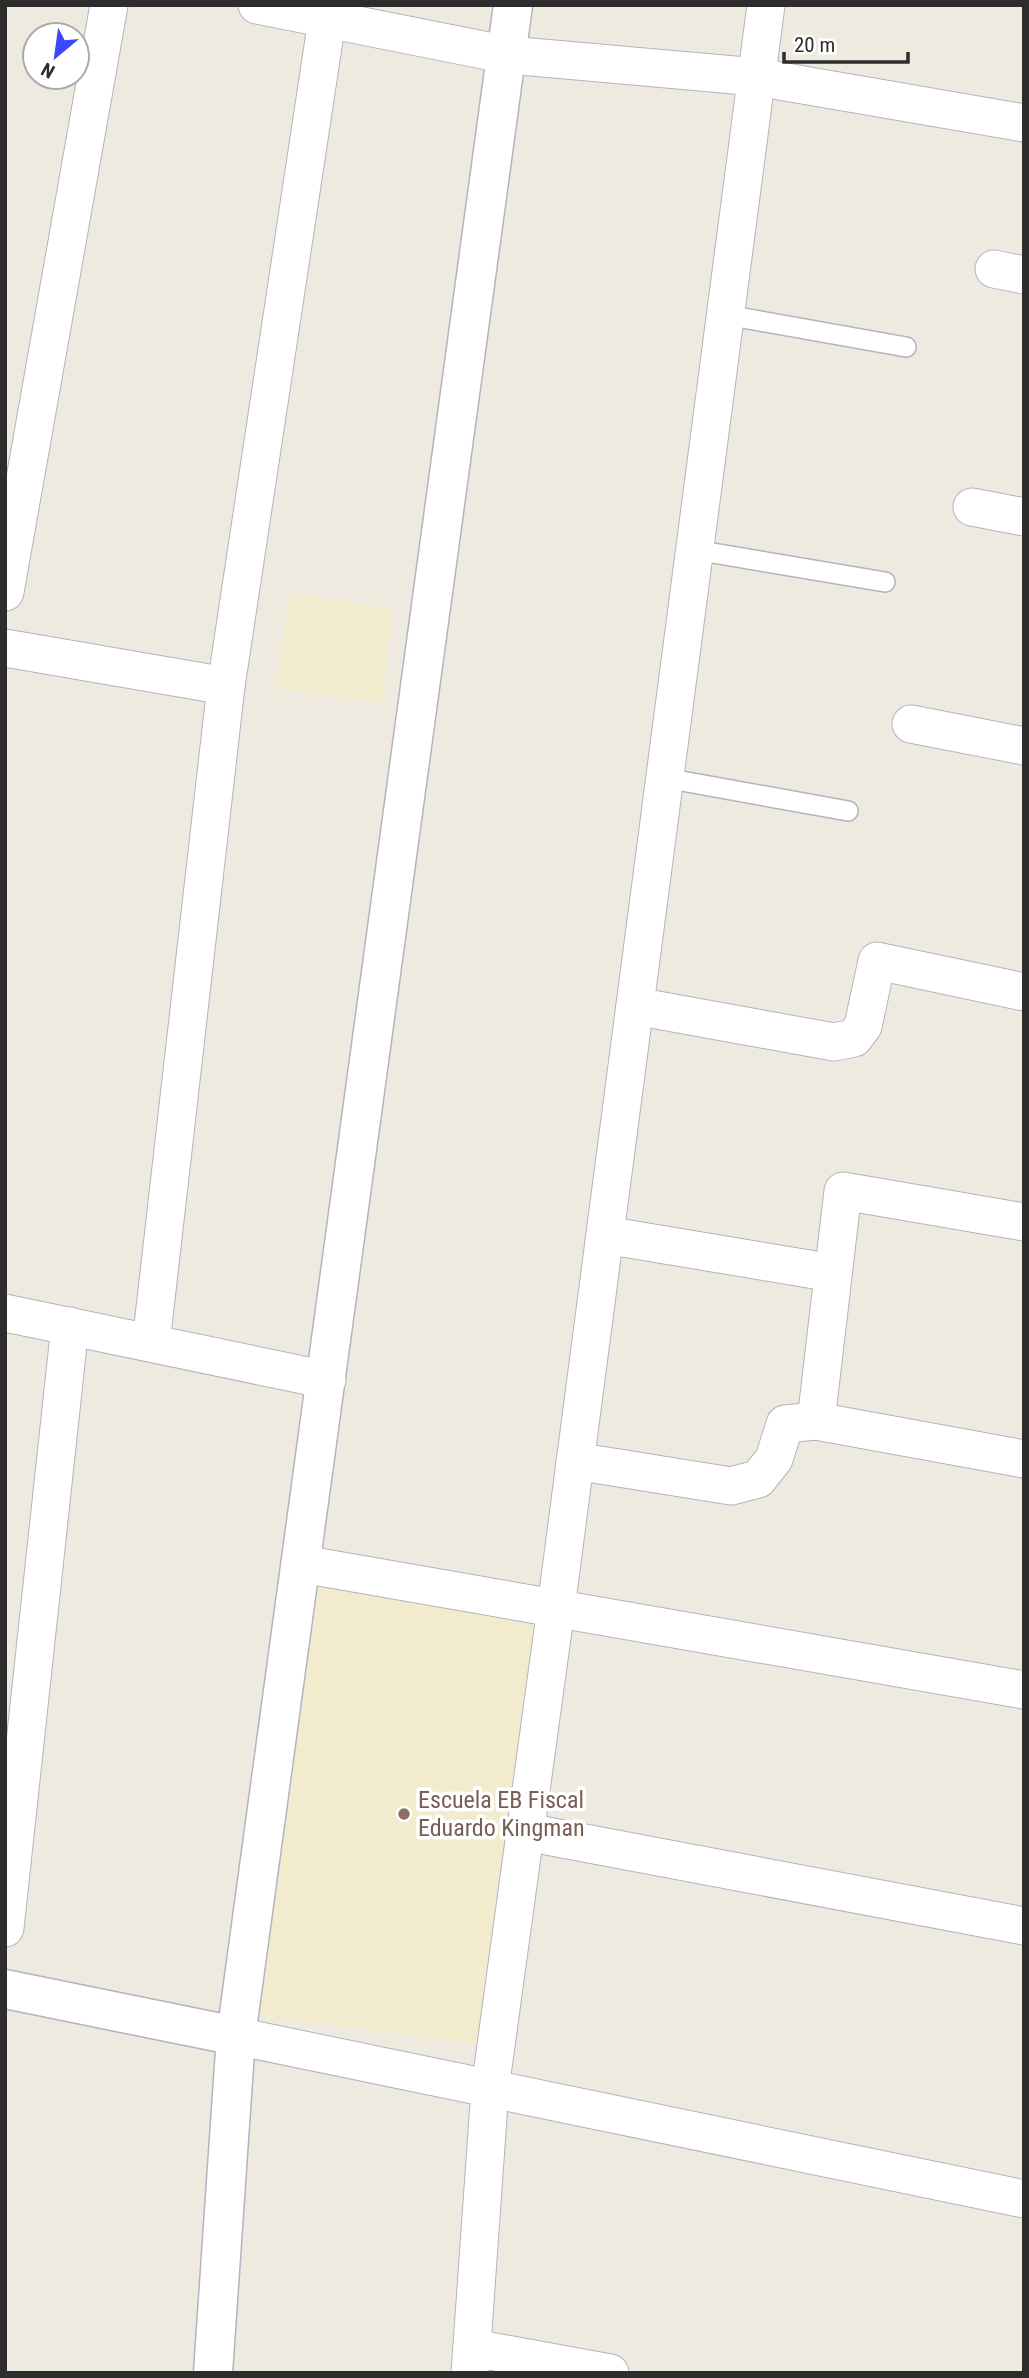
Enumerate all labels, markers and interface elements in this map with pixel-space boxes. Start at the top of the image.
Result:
north arrow [21,21,91,91]
scale bar [784,21,908,65]
text: 20 m [794,33,835,57]
text: N [37,58,59,83]
place label: Escuela EB Fiscal Eduardo Kingman [418,1786,585,1842]
marker: Escuela EB Fiscal Eduardo Kingman [396,1806,412,1822]

